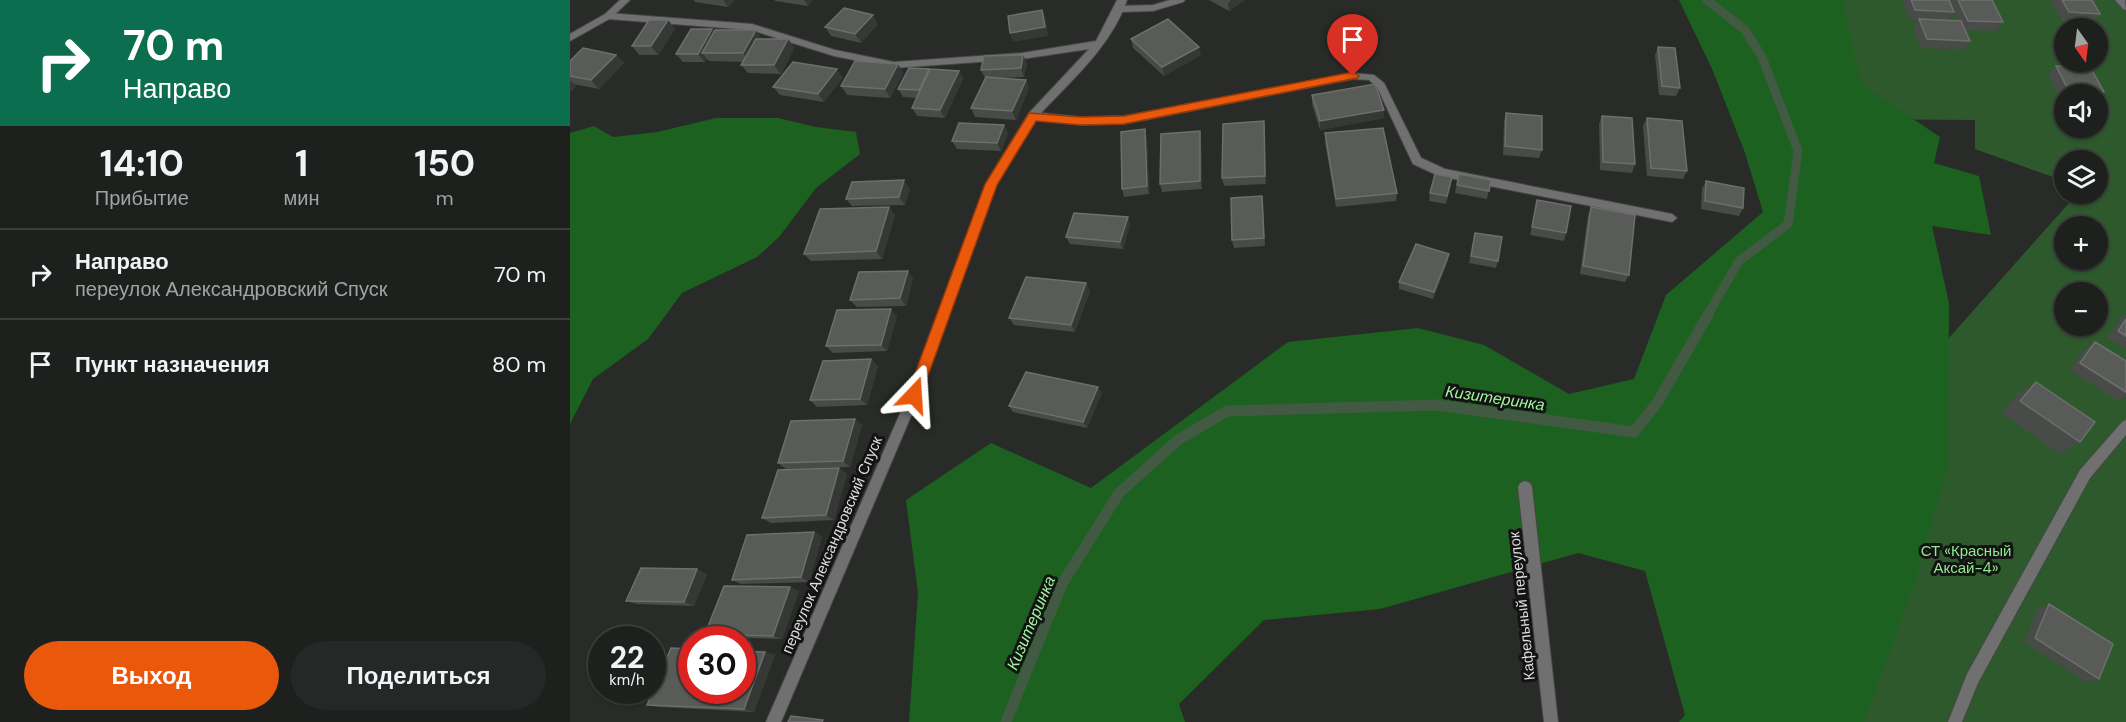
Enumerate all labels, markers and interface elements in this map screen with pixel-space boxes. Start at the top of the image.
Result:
pin [1327,14,1378,76]
text: 70 m [123,18,224,73]
north arrow [2054,18,2108,72]
map controls [2054,18,2108,336]
icon: arrive [1336,23,1369,56]
icon: right [24,24,102,102]
text: Направо [123,71,231,106]
button: sound [2054,84,2108,138]
text: 14:10 [100,140,184,187]
text: 1 [295,140,308,187]
text: 150 [414,140,475,187]
button: layers [2054,150,2108,204]
text: Прибытие [95,185,189,211]
text: мин [284,185,320,211]
text: m [436,185,454,211]
button: + [2054,216,2108,270]
text: Направо [75,247,169,276]
icon: right [24,258,57,291]
text: 70 m [494,260,546,289]
text: переулок Александровский Спуск [75,276,387,302]
button: − [2054,282,2108,336]
icon: arrive [24,348,57,381]
text: Пункт назначения [75,350,270,379]
text: 80 m [492,350,546,379]
position arrow [882,363,946,427]
water label: Кизитеринка [1444,381,1546,415]
street label: переулок Александровский Спуск [777,433,887,657]
street label: Кафельный переулок [1504,530,1540,681]
park label: СТ «Красный Аксай-4» [1921,541,2011,578]
water label: Кизитеринка [1002,573,1060,673]
speed limit sign: 30 [678,626,756,704]
text: 22 [610,638,644,677]
button: Выход [24,641,279,710]
button: Поделиться [291,641,546,710]
text: km/h [609,670,645,690]

